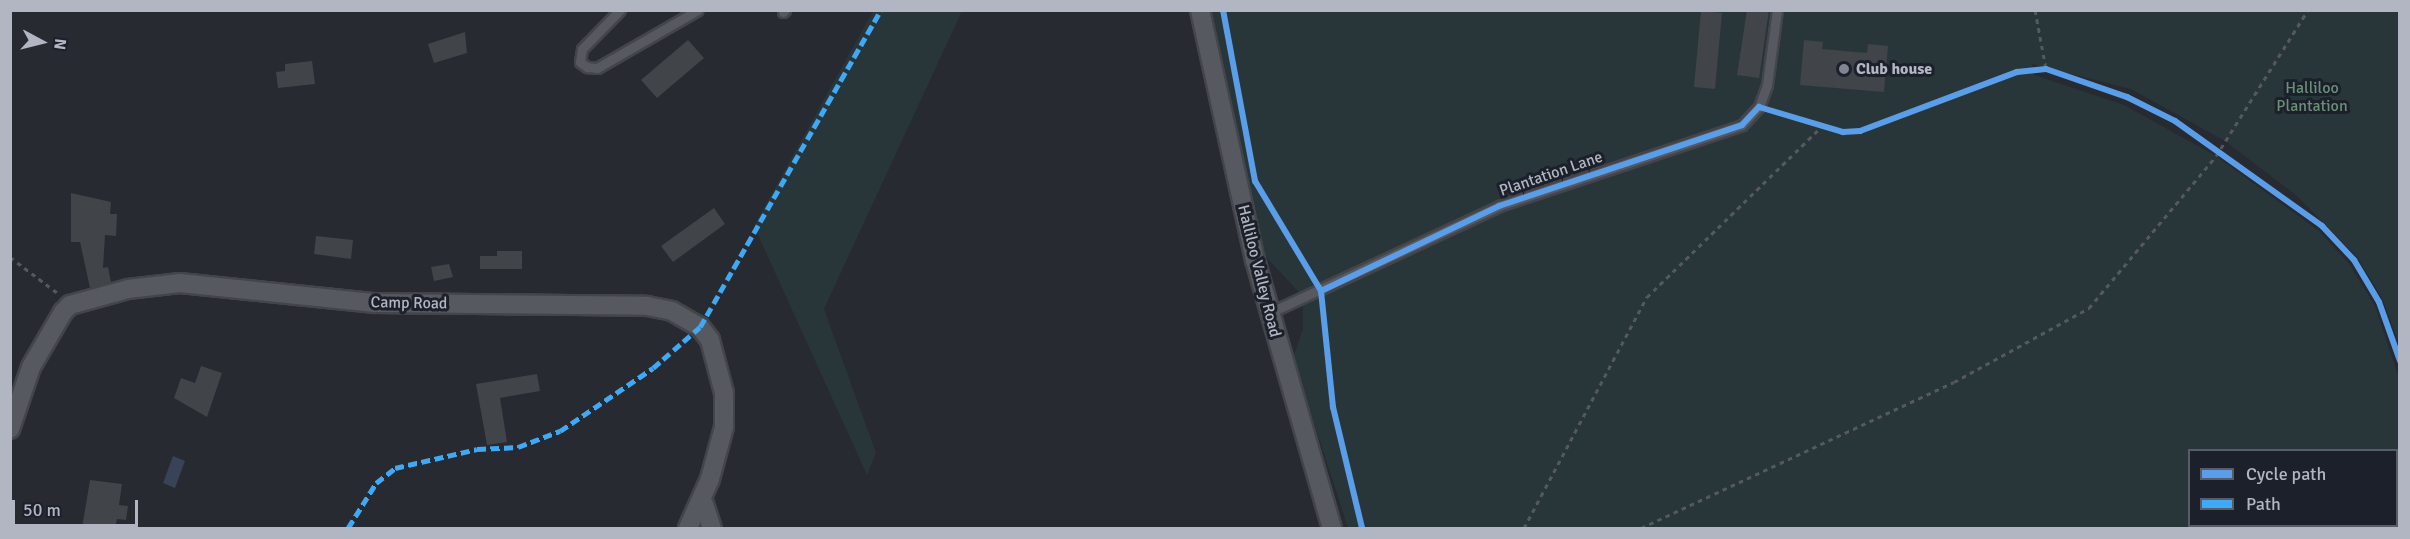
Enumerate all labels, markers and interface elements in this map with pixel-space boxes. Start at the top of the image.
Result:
north arrow [12,12,72,72]
text: N [49,37,70,51]
place label: Club house [1856,59,1932,79]
marker: Club house [1837,62,1851,76]
park label: Halliloo Plantation [2276,78,2348,116]
street label: Plantation Lane [1497,147,1605,201]
street label: Halliloo Valley Road [1233,203,1285,339]
street label: Camp Road [371,293,447,313]
legend [2188,449,2398,527]
text: Cycle path [2246,463,2326,485]
scale bar [15,488,141,526]
text: Path [2246,493,2281,515]
text: 50 m [23,499,61,521]

